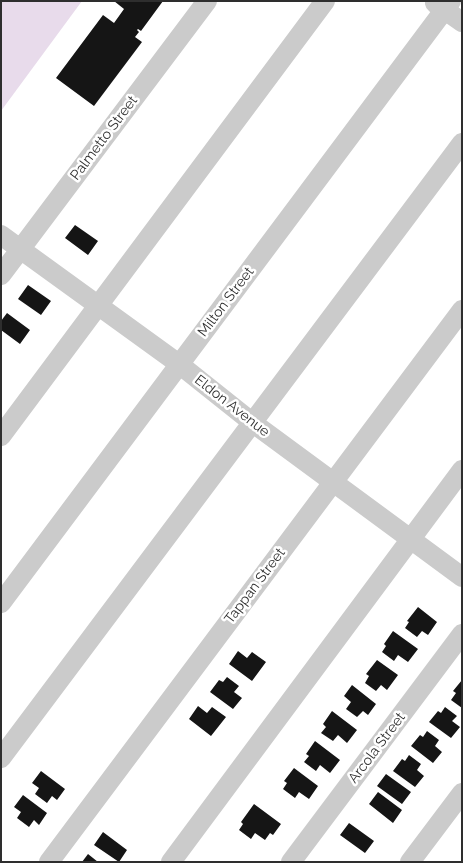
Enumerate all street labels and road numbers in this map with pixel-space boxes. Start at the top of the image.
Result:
street label: Palmetto Street [67,93,141,183]
street label: Milton Street [194,264,258,340]
street label: Eldon Avenue [191,372,273,440]
street label: Tappan Street [221,545,289,627]
street label: Arcola Street [345,709,409,787]

